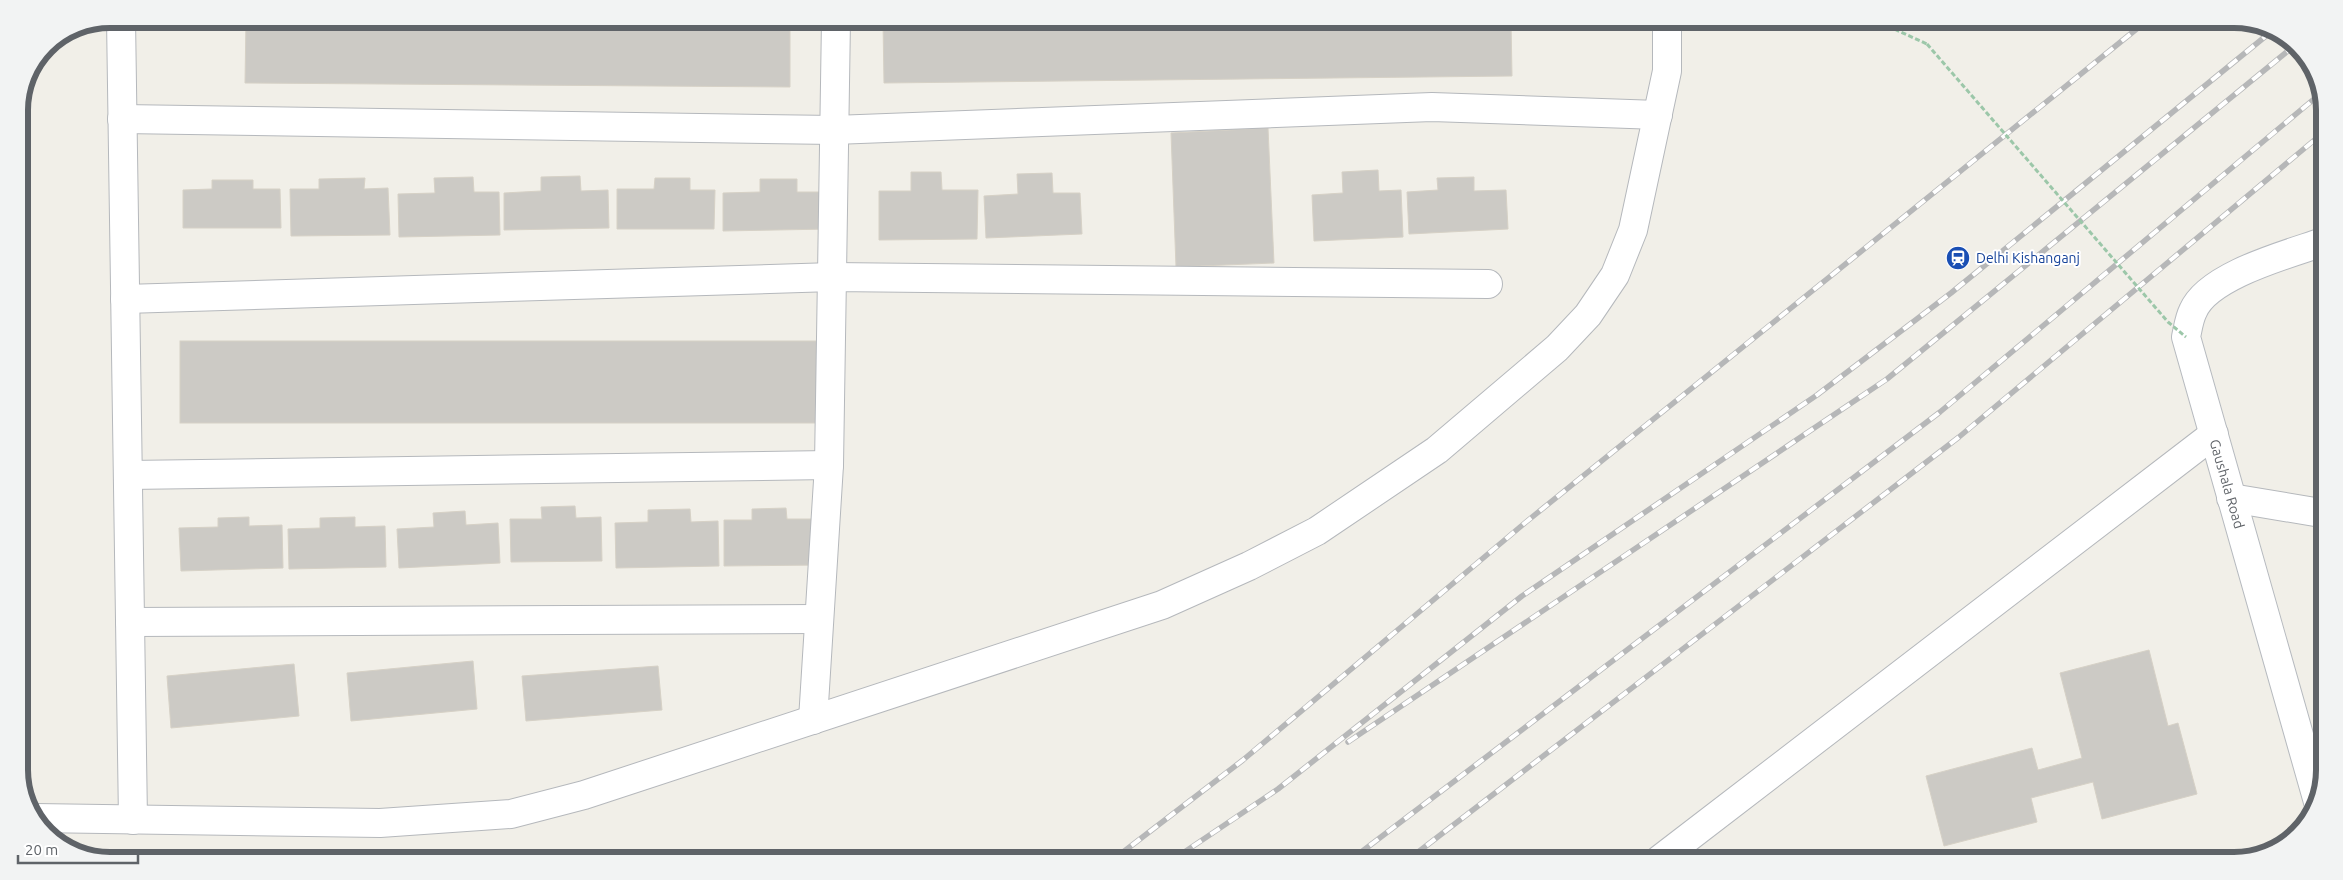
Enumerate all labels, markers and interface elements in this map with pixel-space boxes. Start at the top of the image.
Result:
station icon: Delhi Kishanganj [1945,245,1971,271]
place label: Delhi Kishanganj [1976,250,2080,266]
street label: Gaushala Road [2207,438,2247,530]
scale bar [18,832,138,864]
text: 20 m [25,841,58,858]

